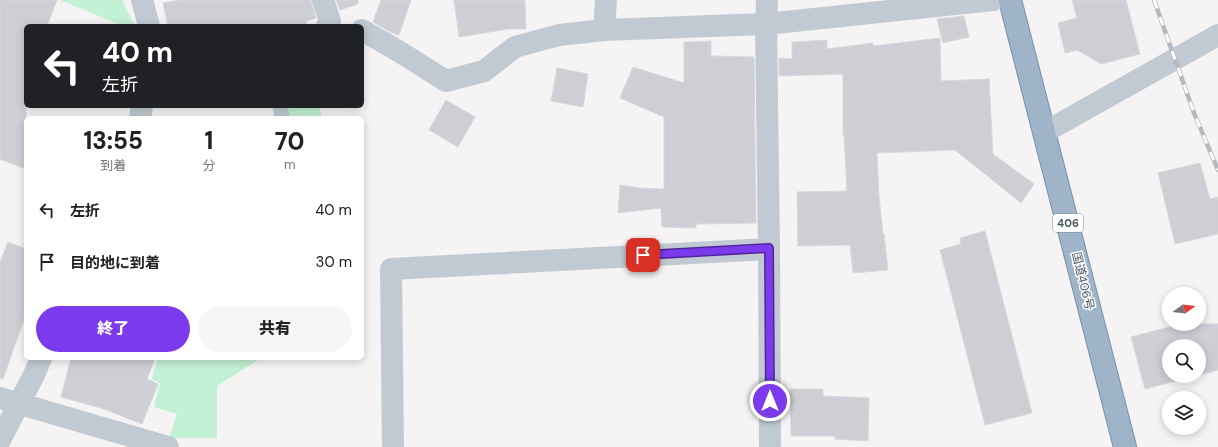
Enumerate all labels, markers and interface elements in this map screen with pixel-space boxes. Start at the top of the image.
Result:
text: 40 m [102,34,173,71]
icon: left [36,40,88,92]
text: 左折 [102,73,138,97]
text: 13:55 [83,125,143,156]
text: 1 [204,125,213,156]
text: 70 [275,126,305,157]
text: m [284,156,295,173]
text: 到着 [100,157,126,174]
text: 分 [202,157,215,174]
icon: left [36,199,58,221]
text: 40 m [315,200,352,220]
text: 左折 [70,201,100,221]
road number: 406 [1053,214,1083,232]
pin [626,238,660,272]
icon: arrive [632,244,654,266]
street label: 国道406号 [1068,250,1098,312]
icon: arrive [36,251,58,273]
text: 30 m [316,252,352,272]
text: 目的地に到着 [70,253,160,273]
north arrow [1162,287,1206,331]
map controls [1162,287,1206,435]
button: 終了 [36,306,190,352]
button: 共有 [198,306,352,352]
button: search [1162,339,1206,383]
position arrow [749,380,791,422]
button: layers [1162,391,1206,435]

